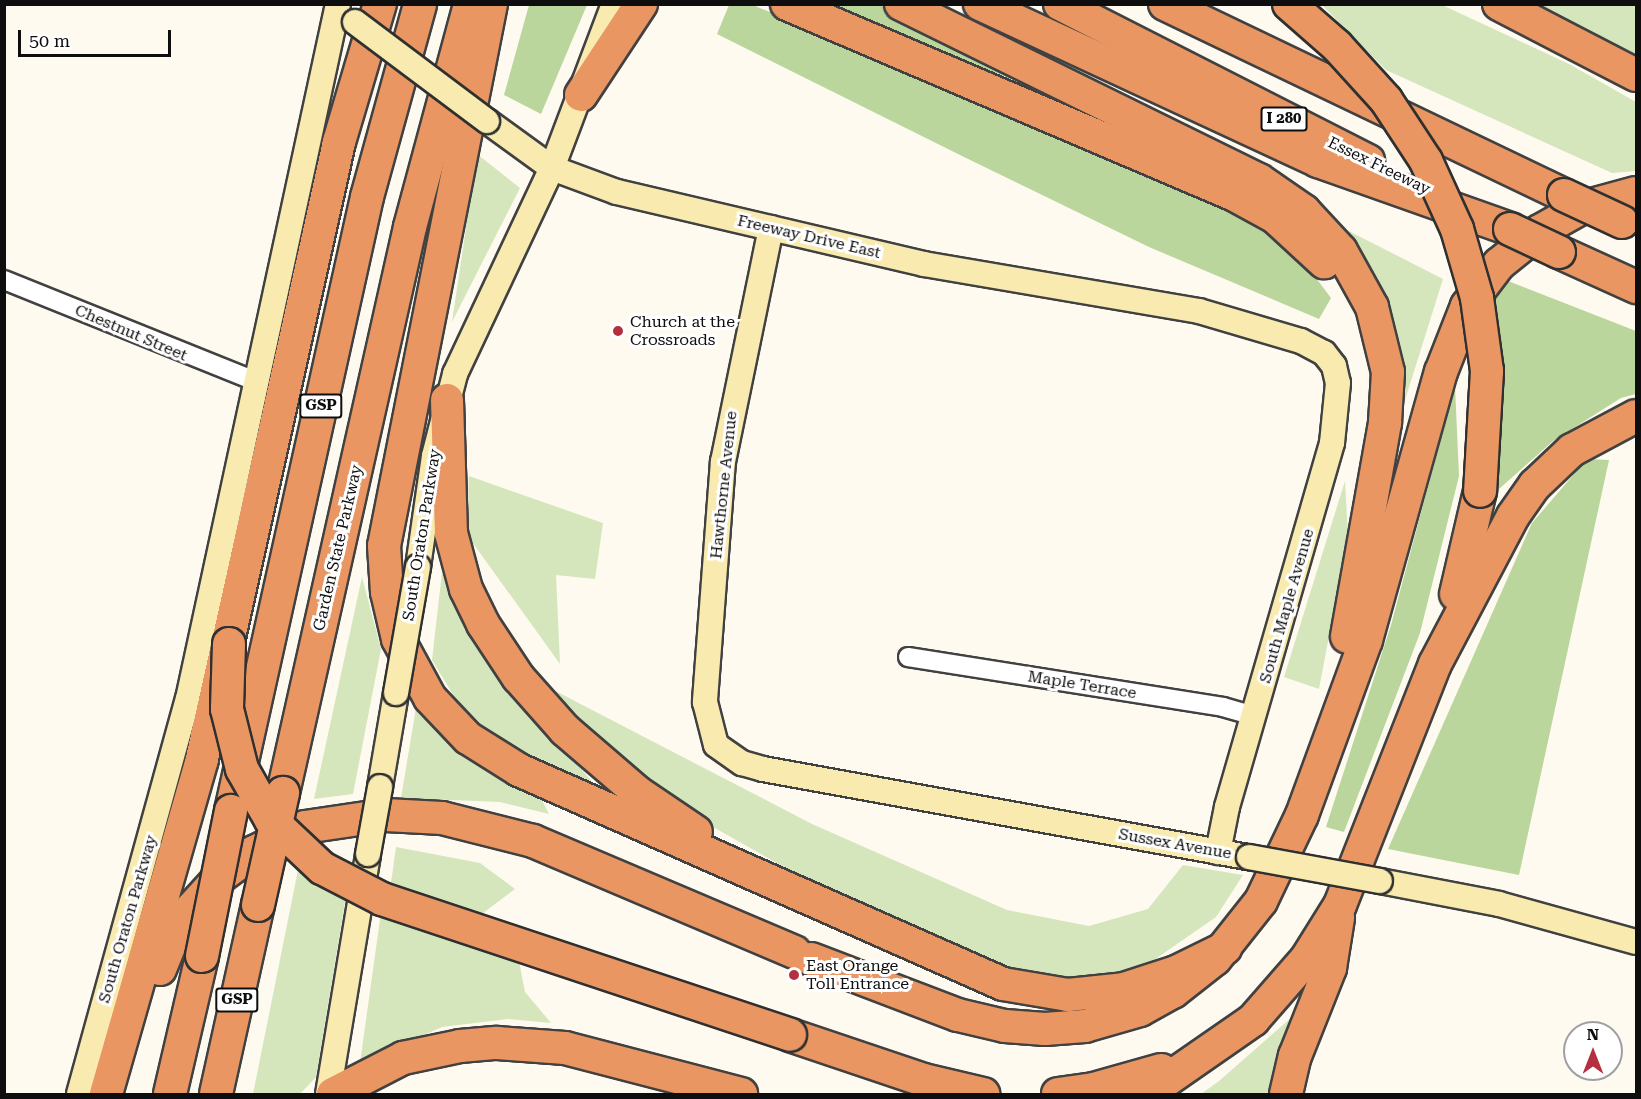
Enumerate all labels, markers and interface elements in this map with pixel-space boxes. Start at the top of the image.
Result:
scale bar [21,18,174,56]
text: 50 m [29,30,70,51]
road number: I 280 [1260,107,1308,131]
street label: Essex Freeway [1325,133,1433,199]
street label: Freeway Drive East [735,211,883,263]
street label: Chestnut Street [72,301,190,365]
place label: Church at the Crossroads [630,312,735,350]
marker: Church at the Crossroads [611,324,625,338]
road number: GSP [298,394,344,418]
street label: Hawthorne Avenue [707,410,741,560]
street label: South Oraton Parkway [399,448,445,622]
street label: Garden State Parkway [310,463,366,633]
street label: South Maple Avenue [1256,527,1318,685]
street label: Maple Terrace [1026,667,1138,703]
street label: Sussex Avenue [1117,825,1233,863]
street label: South Oraton Parkway [95,833,161,1005]
place label: East Orange Toll Entrance [806,956,909,994]
marker: East Orange Toll Entrance [787,968,801,982]
road number: GSP [214,988,260,1012]
north arrow [1563,1021,1623,1081]
text: N [1587,1025,1599,1044]

